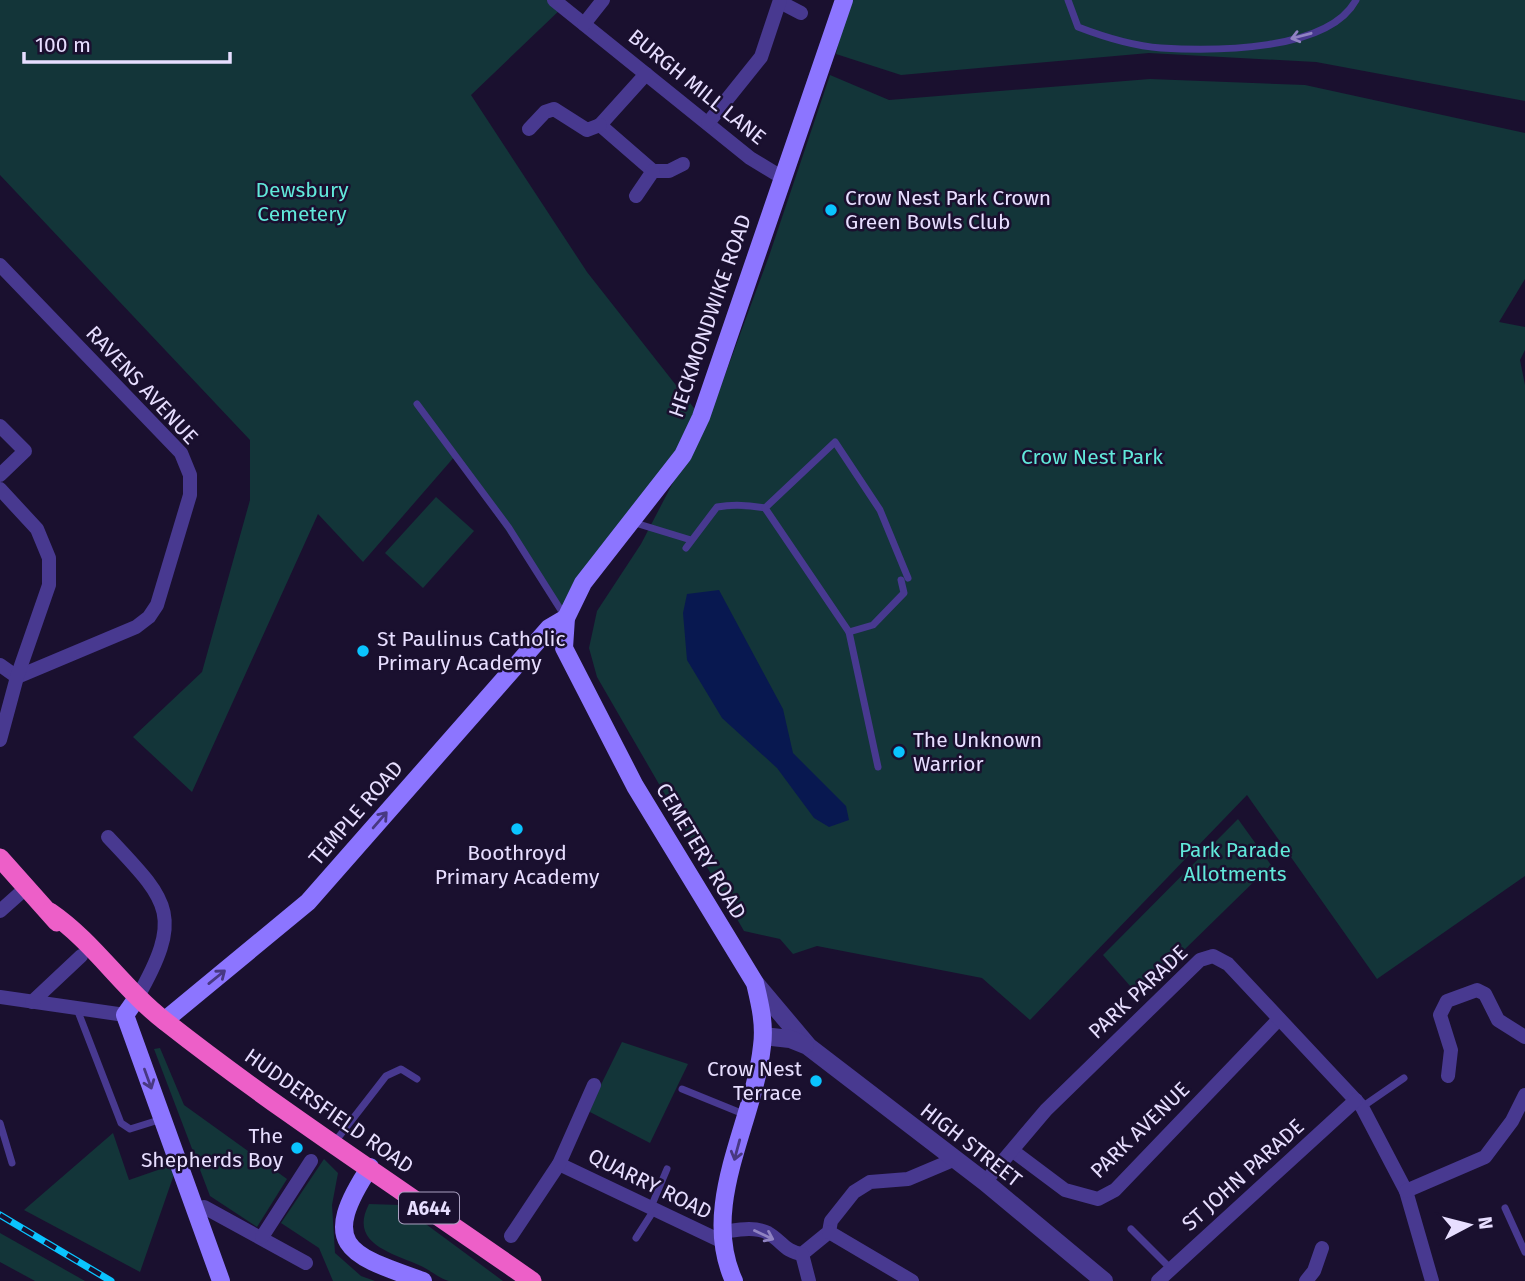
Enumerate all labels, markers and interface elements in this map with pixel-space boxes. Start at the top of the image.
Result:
scale bar [24,21,231,65]
street label: BURGH MILL LANE [623,24,771,150]
one-way arrow [1290,30,1312,43]
text: 100 m [35,32,91,58]
park label: Dewsbury Cemetery [256,177,349,227]
place label: Crow Nest Park Crown Green Bowls Club [845,185,1051,235]
marker: Crow Nest Park Crown Green Bowls Club [823,202,839,218]
street label: HECKMONDWIKE ROAD [663,211,757,421]
street label: RAVENS AVENUE [80,320,204,450]
park label: Crow Nest Park [1021,444,1163,470]
place label: St Paulinus Catholic Primary Academy [377,626,566,676]
marker: St Paulinus Catholic Primary Academy [355,643,371,659]
place label: The Unknown Warrior [913,727,1042,777]
marker: The Unknown Warrior [891,744,907,760]
street label: TEMPLE ROAD [303,755,409,871]
street label: CEMETERY ROAD [650,778,752,924]
one-way arrow [372,811,388,829]
marker: Boothroyd Primary Academy [509,821,525,837]
park label: Park Parade Allotments [1179,837,1291,887]
place label: Boothroyd Primary Academy [435,840,600,890]
street label: PARK PARADE [1083,939,1193,1045]
one-way arrow [207,970,225,985]
street label: HUDDERSFIELD ROAD [240,1043,418,1179]
place label: Crow Nest Terrace [707,1056,802,1106]
one-way arrow [143,1068,155,1090]
marker: Crow Nest Terrace [808,1073,824,1089]
street label: PARK AVENUE [1085,1076,1195,1184]
street label: HIGH STREET [915,1097,1027,1193]
street label: ST JOHN PARADE [1177,1113,1309,1237]
place label: The Shepherds Boy [141,1123,284,1173]
one-way arrow [730,1139,743,1161]
marker: The Shepherds Boy [289,1140,305,1156]
street label: QUARRY ROAD [584,1143,716,1225]
north arrow [1434,1190,1504,1260]
road number: A644 [399,1192,459,1224]
text: N [1473,1215,1498,1231]
one-way arrow [754,1229,775,1242]

